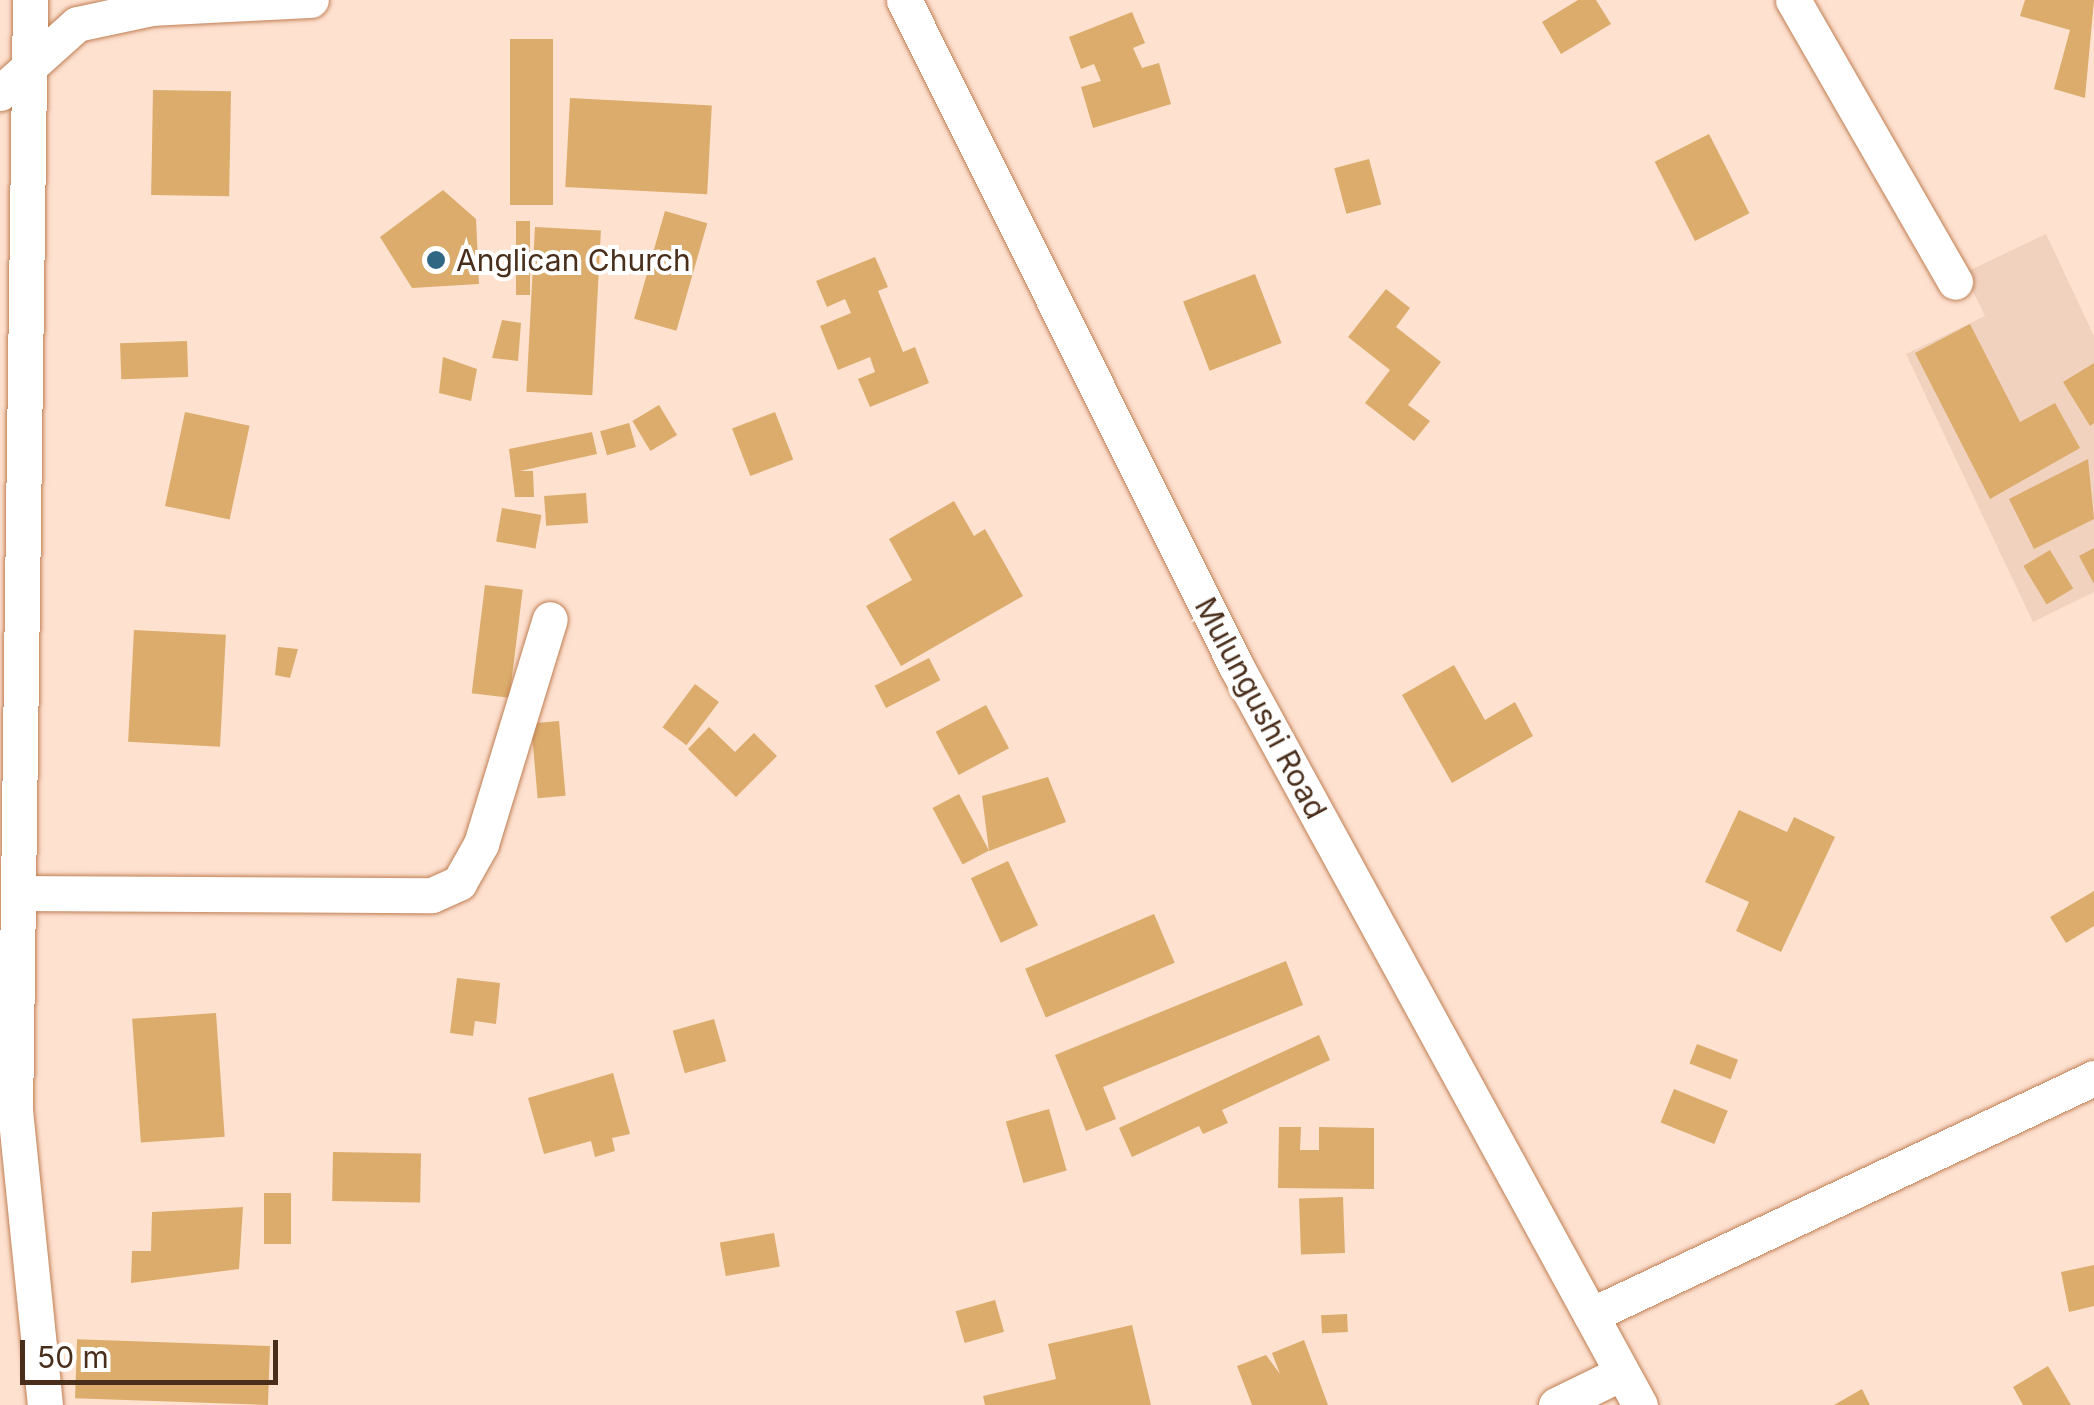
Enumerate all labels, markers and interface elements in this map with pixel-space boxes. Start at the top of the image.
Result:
place label: Anglican Church [456,242,691,278]
marker: Anglican Church [425,249,447,271]
street label: Mulungushi Road [1188,591,1334,825]
scale bar [25,1320,282,1382]
text: 50 m [37,1339,109,1375]

